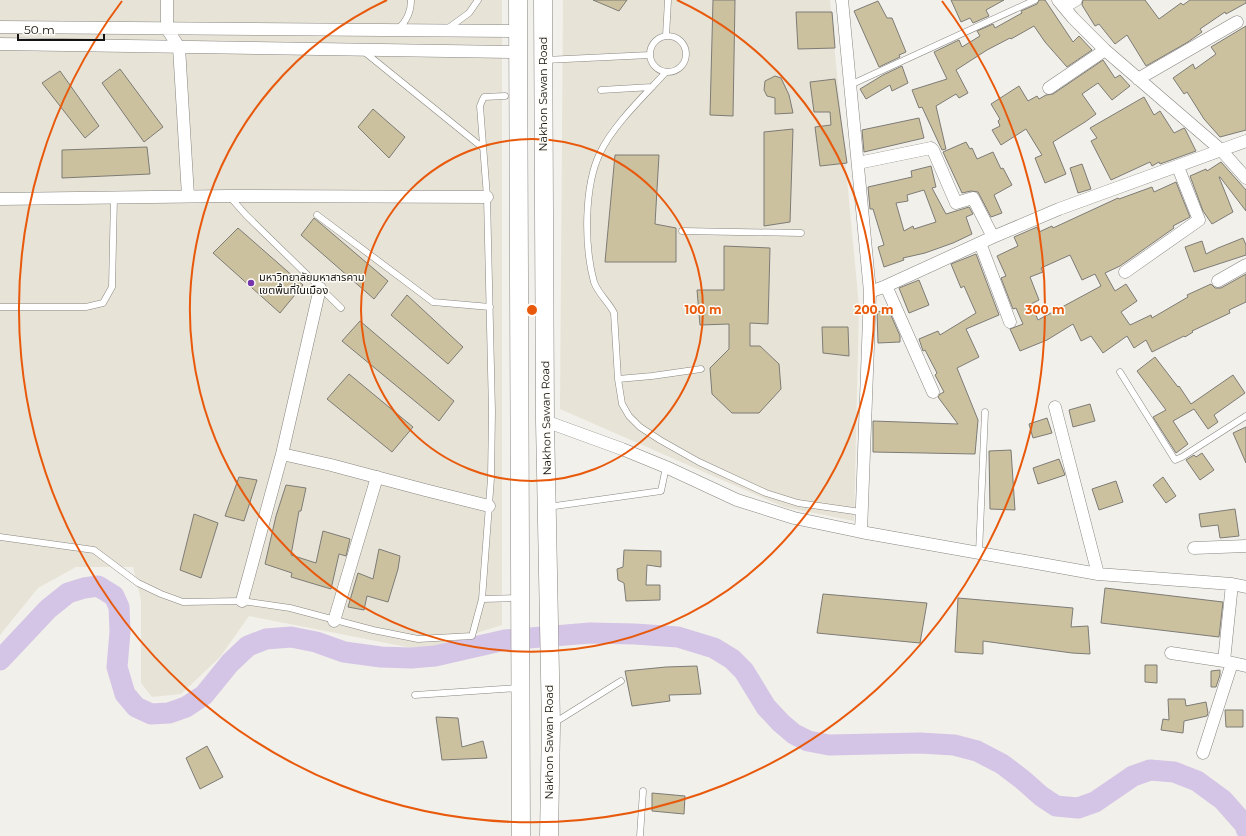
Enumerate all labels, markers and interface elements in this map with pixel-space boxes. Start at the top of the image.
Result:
scale bar [18,16,104,42]
text: 50 m [24,22,55,37]
street label: Nakhon Sawan Road [536,37,550,151]
place label: มหาวิทยาลัยมหาสารคาม เขตพื้นที่ในเมือง [259,270,364,297]
marker: มหาวิทยาลัยมหาสารคาม เขตพื้นที่ในเมือง [246,278,256,288]
text: 100 m [685,302,721,317]
text: 200 m [854,302,894,317]
text: 300 m [1024,302,1065,317]
centre of rings [525,303,539,317]
street label: Nakhon Sawan Road [538,360,554,476]
street label: Nakhon Sawan Road [542,685,556,799]

